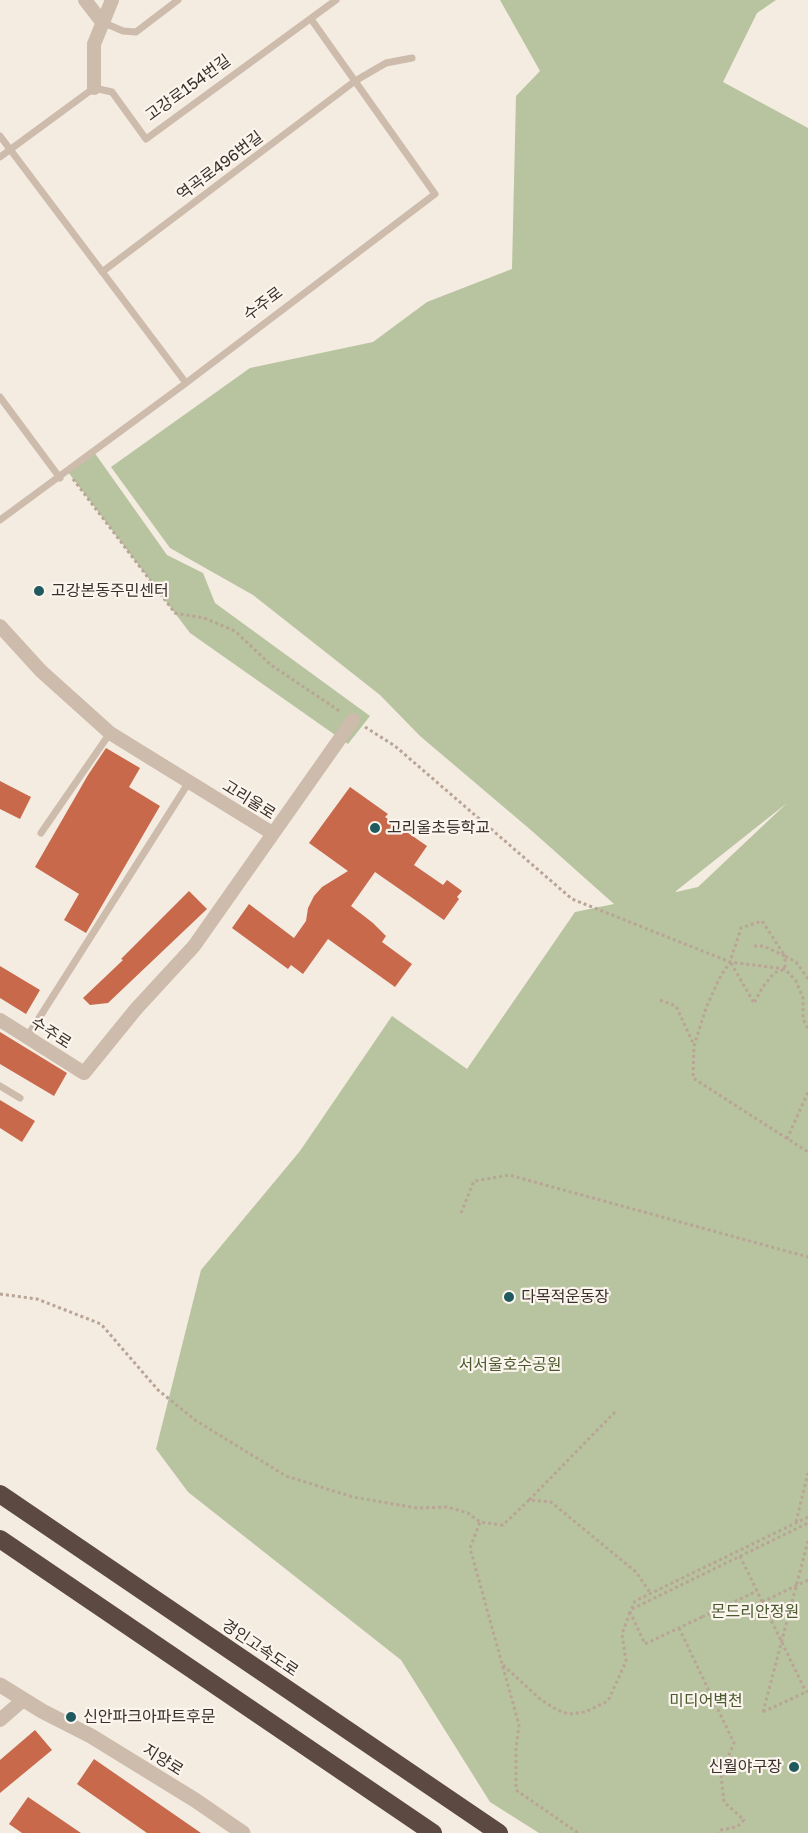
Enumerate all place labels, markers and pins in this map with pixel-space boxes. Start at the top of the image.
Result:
place label: 고강본동주민센터 [51,581,169,601]
marker: 고강본동주민센터 [32,584,46,598]
place label: 고리울초등학교 [387,818,490,838]
marker: 고리울초등학교 [368,821,382,835]
place label: 다목적운동장 [521,1287,609,1307]
marker: 다목적운동장 [502,1290,516,1304]
place label: 신안파크아파트후문 [83,1707,215,1727]
marker: 신안파크아파트후문 [64,1710,78,1724]
place label: 신월야구장 [708,1757,782,1777]
marker: 신월야구장 [787,1760,801,1774]

